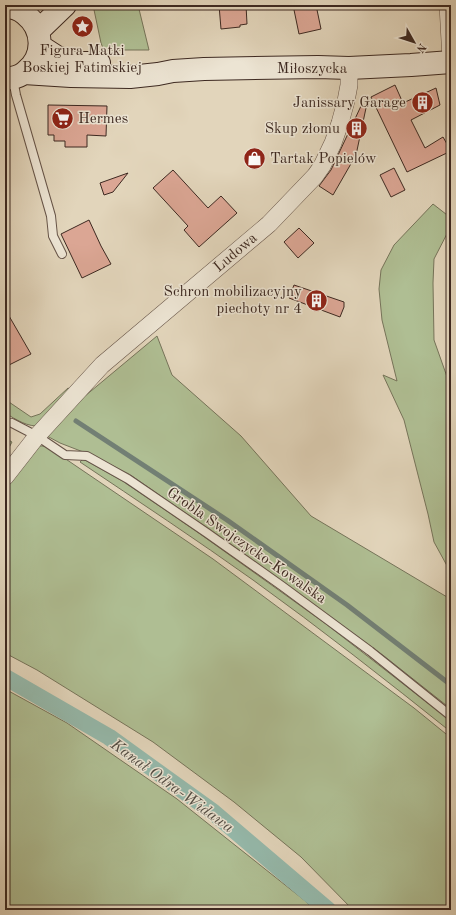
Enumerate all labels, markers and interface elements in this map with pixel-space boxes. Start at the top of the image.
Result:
place icon: Figura Matki Boskiej Fatimskiej [69,14,95,40]
north arrow [394,22,434,62]
text: N [413,41,428,55]
place label: Figura Matki Boskiej Fatimskiej [22,44,142,76]
street label: Miłoszycka [277,62,348,77]
building icon: Janissary Garage [409,89,435,115]
place label: Janissary Garage [293,96,406,111]
supermarket icon: Hermes [49,105,75,131]
place label: Hermes [78,112,128,127]
building icon: Skup złomu [343,115,369,141]
place label: Skup złomu [265,122,340,137]
shop icon: Tartak Popielów [241,145,267,171]
place label: Tartak Popielów [270,152,377,167]
street label: Ludowa [211,230,261,276]
place label: Schron mobilizacyjny piechoty nr 4 [164,285,302,317]
building icon: Schron mobilizacyjny piechoty nr 4 [304,287,330,313]
street label: Grobla Swojczycko-Kowalska [164,485,329,607]
water label: Kanał Odra-Widawa [106,736,237,837]

